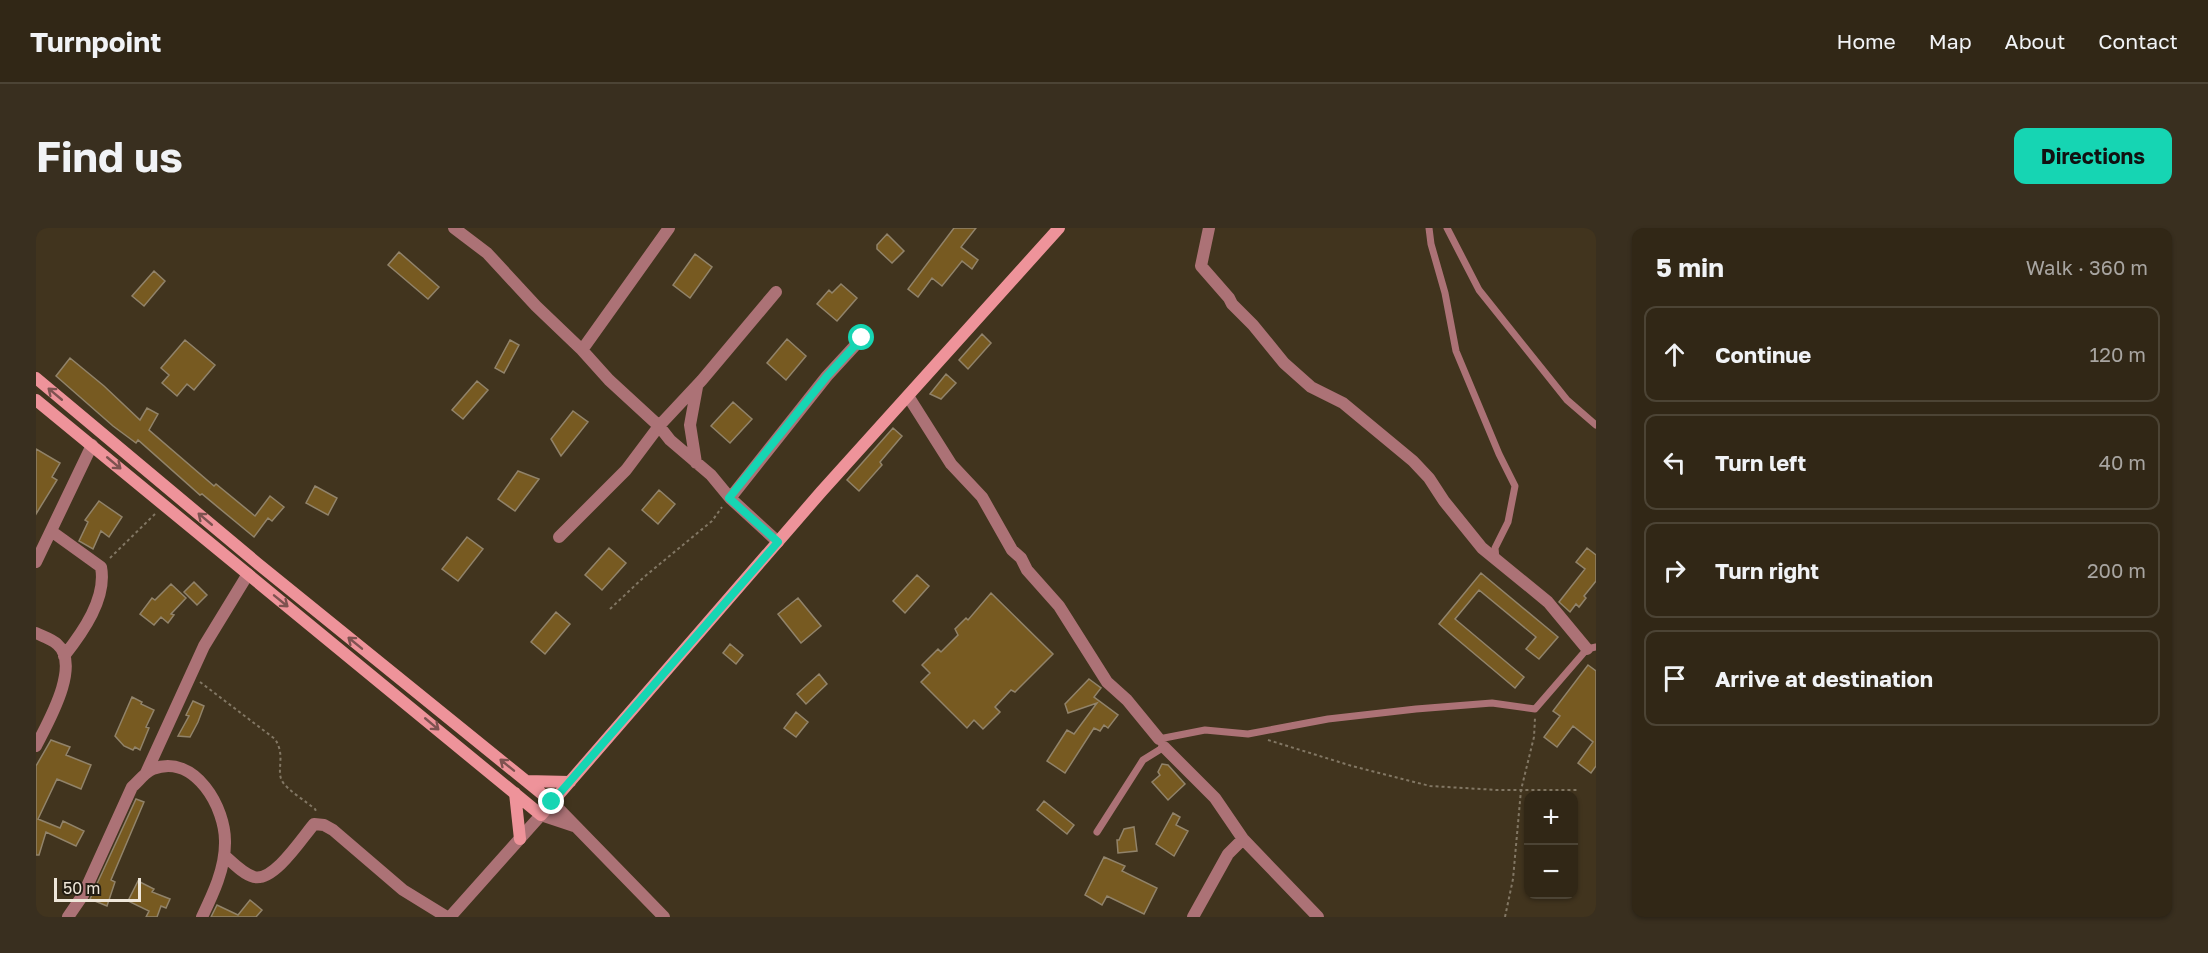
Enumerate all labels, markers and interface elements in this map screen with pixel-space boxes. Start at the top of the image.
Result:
text: Turnpoint [30,25,161,58]
text: Home [1836,28,1896,54]
text: Map [1929,28,1972,54]
text: About [2005,28,2065,54]
text: Contact [2098,28,2178,54]
button: Directions [2014,128,2172,184]
text: Find us [36,131,183,181]
text: 5 min [1656,252,1724,283]
text: Walk · 360 m [2026,255,2148,279]
route start [848,324,874,350]
icon: ahead [1658,338,1691,371]
text: Continue [1715,341,1811,368]
text: 120 m [2090,342,2146,366]
one-way arrow [48,387,63,401]
icon: left [1658,446,1691,479]
text: Turn left [1715,449,1806,476]
text: 40 m [2099,450,2146,474]
one-way arrow [106,456,121,470]
one-way arrow [197,513,213,526]
icon: right [1658,554,1691,587]
text: Turn right [1715,557,1819,584]
text: 200 m [2087,558,2146,582]
one-way arrow [273,594,289,607]
one-way arrow [348,636,364,649]
icon: arrive [1658,662,1691,695]
text: Arrive at destination [1715,665,1933,692]
one-way arrow [423,718,439,731]
one-way arrow [499,759,515,772]
route end [538,788,564,814]
map controls [1524,791,1578,899]
button: + [1524,791,1578,845]
button: − [1524,845,1578,899]
scale bar [54,875,141,902]
text: 50 m [63,878,100,898]

